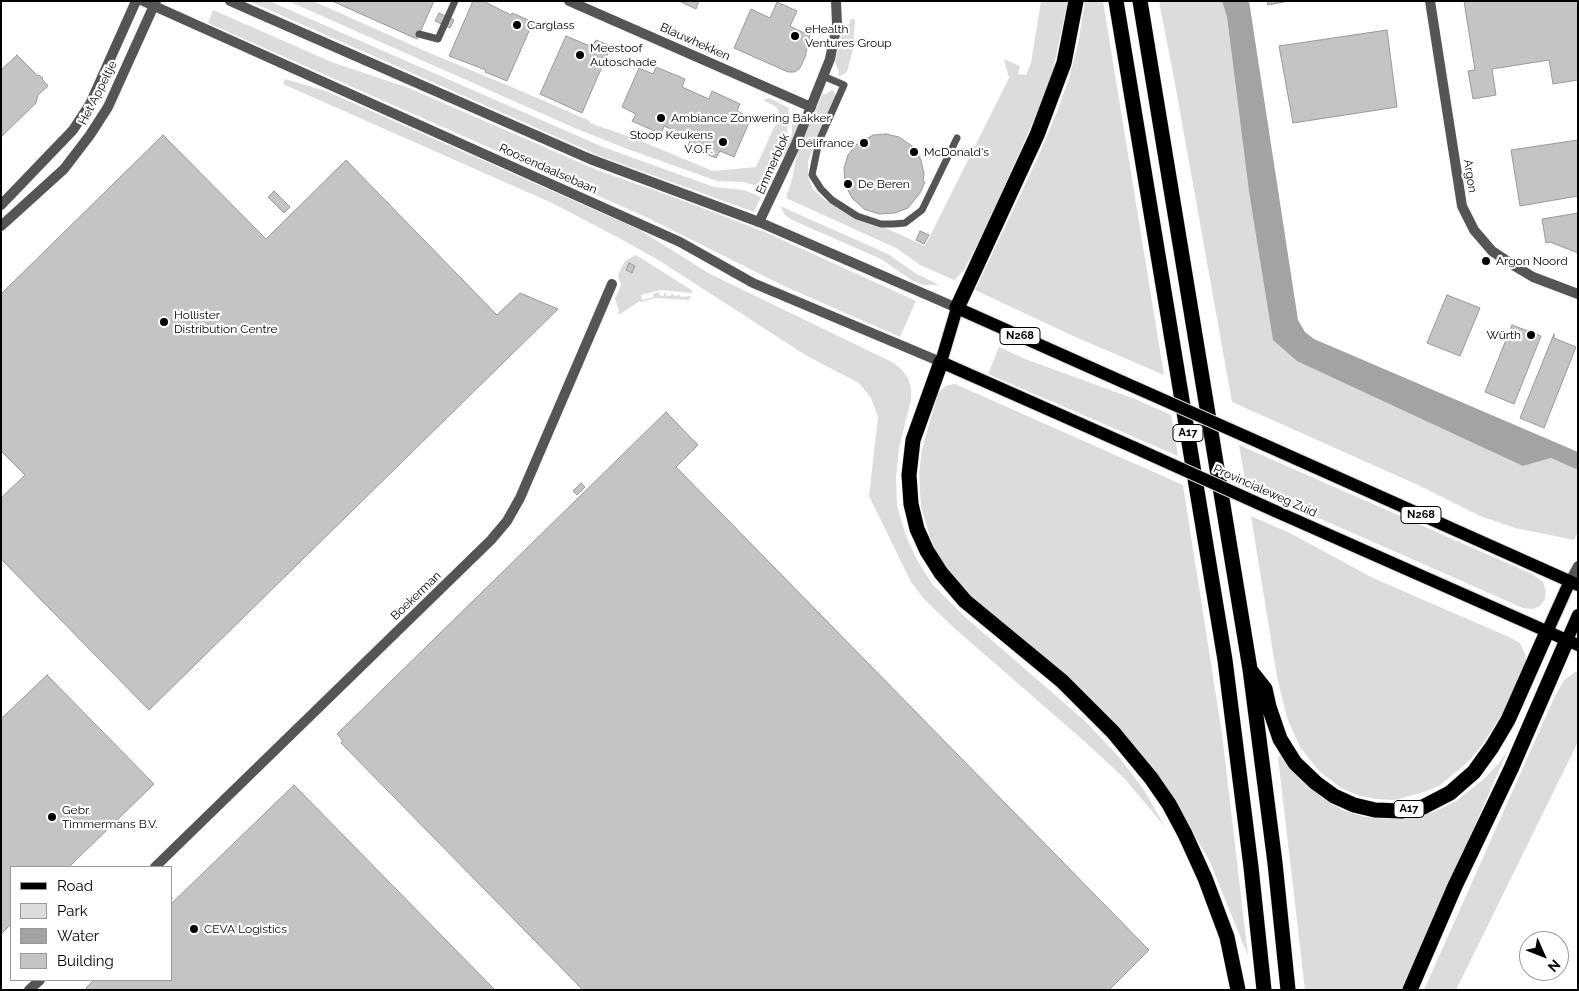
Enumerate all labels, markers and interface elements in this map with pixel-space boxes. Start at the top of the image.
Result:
place label: Carglass [527,18,575,32]
marker: Carglass [511,19,523,31]
street label: Blauwhekken [658,20,732,64]
place label: eHealth Ventures Group [805,22,892,50]
marker: eHealth Ventures Group [789,30,801,42]
place label: Meestoof Autoschade [590,41,657,69]
marker: Meestoof Autoschade [574,49,586,61]
street label: Het Appeltje [76,59,120,127]
place label: Ambiance Zonwering Bakker [671,111,831,125]
marker: Ambiance Zonwering Bakker [655,112,667,124]
place label: Stoop Keukens V.O.F. [630,128,713,156]
street label: Emmerblok [753,132,793,196]
marker: Stoop Keukens V.O.F. [717,136,729,148]
place label: Délifrance [797,136,854,150]
marker: Délifrance [858,137,870,149]
street label: Roosendaalsebaan [497,141,599,197]
place label: McDonald's [924,145,989,159]
marker: McDonald's [908,146,920,158]
street label: Argon [1460,158,1480,194]
place label: De Beren [858,177,910,191]
marker: De Beren [842,178,854,190]
place label: Argon Noord [1496,254,1568,268]
marker: Argon Noord [1480,255,1492,267]
place label: Hollister Distribution Centre [174,308,277,336]
marker: Hollister Distribution Centre [158,316,170,328]
road number: N268 [1000,328,1040,344]
place label: Würth [1487,328,1521,342]
marker: Würth [1525,329,1537,341]
road number: A17 [1173,424,1203,442]
street label: Provincialeweg Zuid [1211,462,1319,520]
road number: N268 [1401,506,1441,524]
street label: Boekerman [388,569,444,623]
road number: A17 [1394,801,1424,818]
place label: Gebr. Timmermans B.V. [62,803,158,831]
marker: Gebr. Timmermans B.V. [46,811,58,823]
legend [10,866,172,981]
text: Road [57,877,93,895]
text: Park [57,902,88,920]
place label: CEVA Logistics [204,922,287,936]
marker: CEVA Logistics [188,923,200,935]
text: Water [57,927,99,945]
north arrow [1519,931,1569,981]
text: Building [57,952,114,970]
text: N [1545,956,1564,975]

